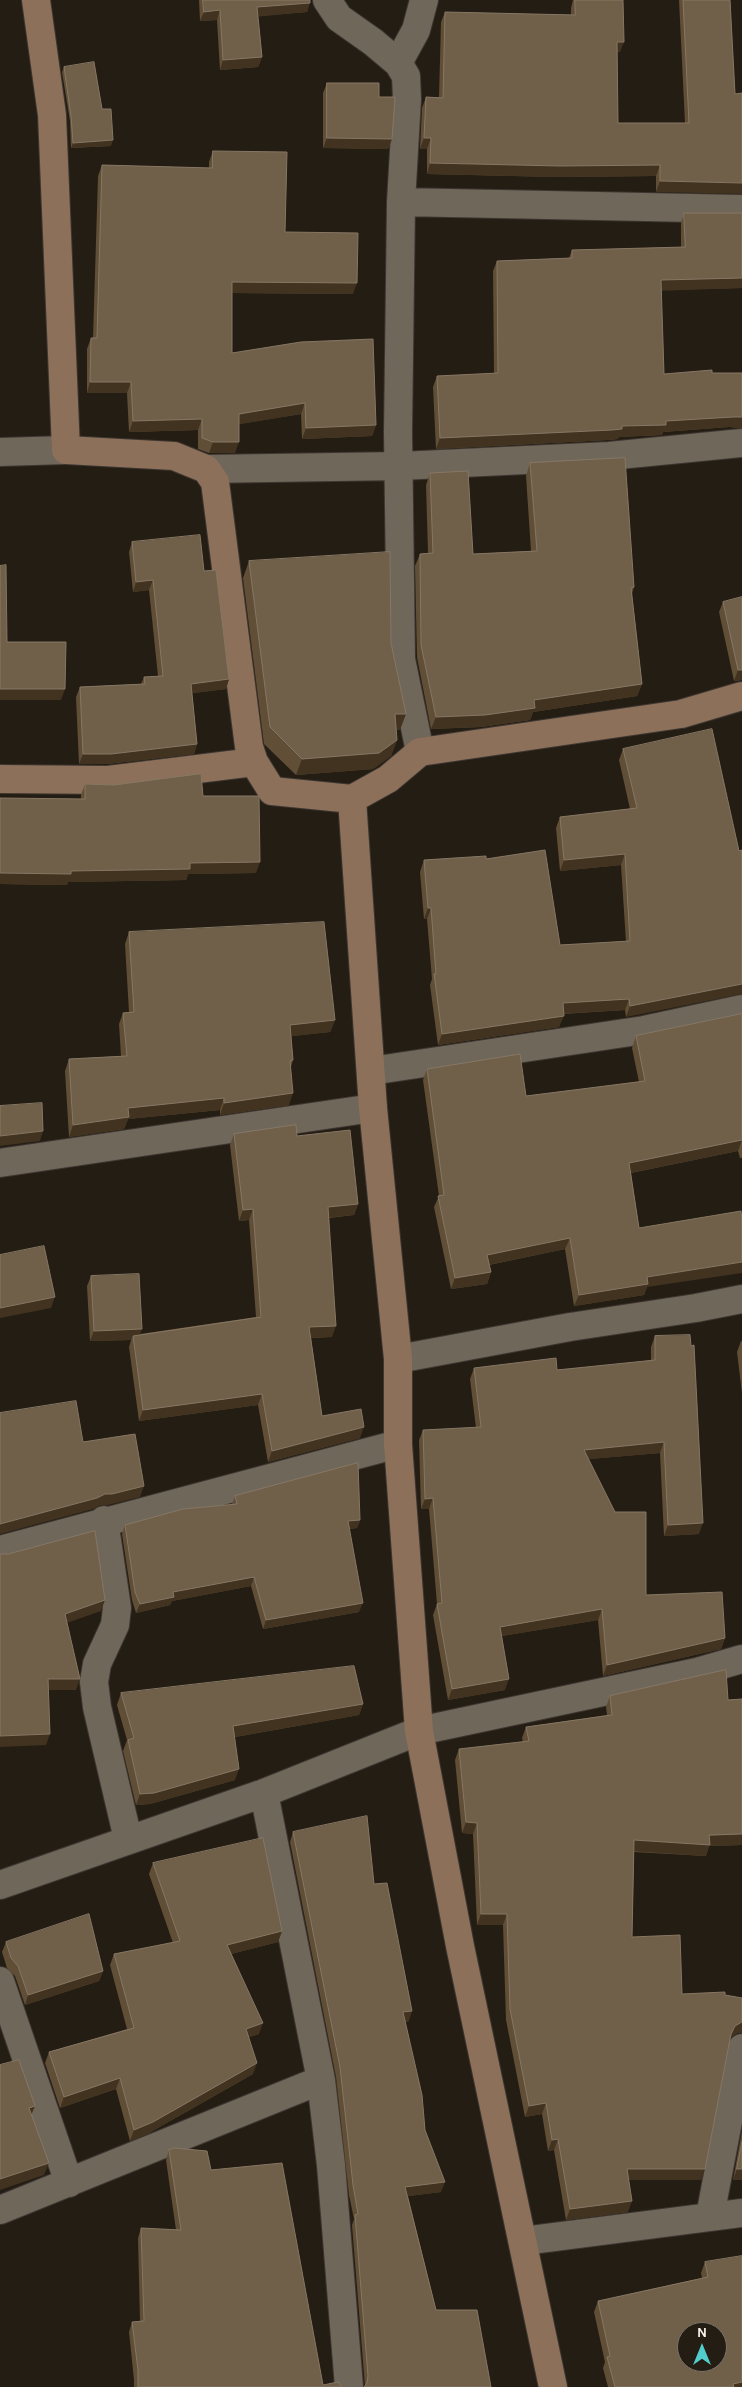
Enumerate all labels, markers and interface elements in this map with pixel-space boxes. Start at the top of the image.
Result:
north arrow [677,2322,727,2372]
text: N [697,2324,707,2341]

